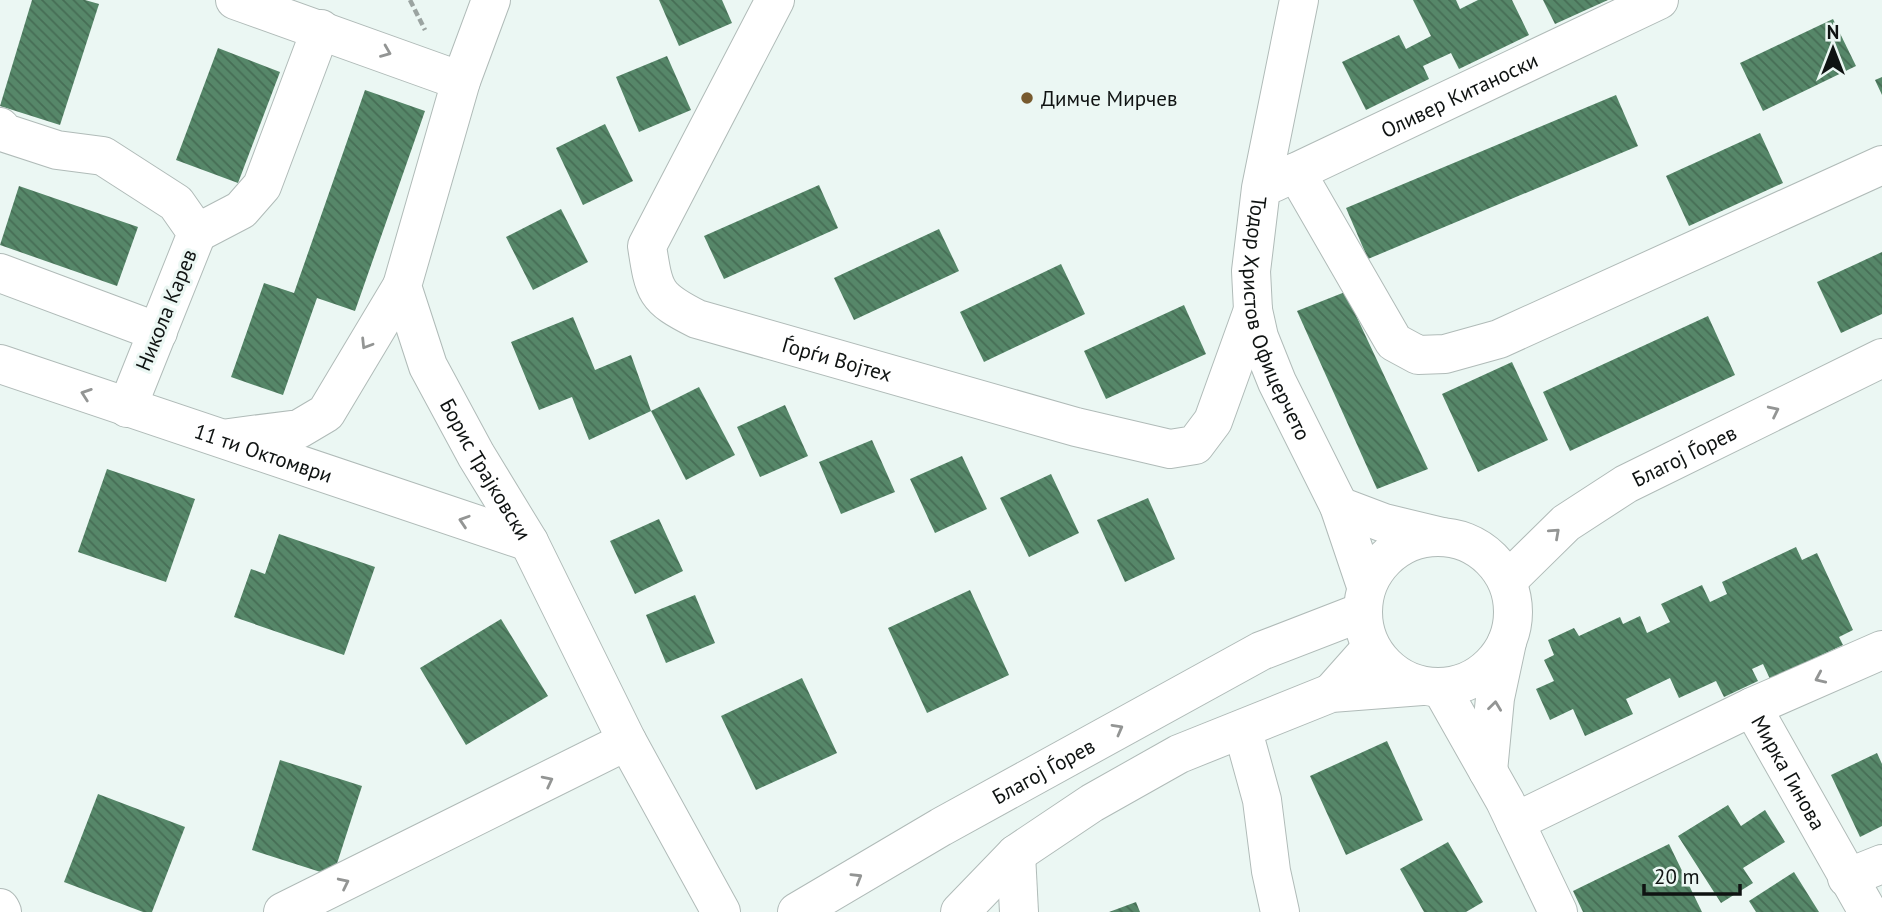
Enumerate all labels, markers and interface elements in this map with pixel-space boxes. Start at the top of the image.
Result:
north arrow [1798,14,1868,84]
text: N [1827,20,1839,44]
one-way arrow [379,43,391,57]
street label: Оливер Китаноски [1376,46,1542,143]
place label: Димче Мирчев [1041,85,1178,112]
marker: Димче Мирчев [1019,90,1035,106]
street label: Тодор Христов Офицерчето [1237,195,1317,445]
street label: Никола Карев [129,245,203,375]
street label: Ѓорѓи Војтех [779,331,895,387]
one-way arrow [362,336,375,349]
one-way arrow [80,388,92,402]
street label: Борис Трајковски [434,393,538,545]
one-way arrow [1767,405,1779,419]
street label: 11 ти Октомври [191,417,336,488]
street label: Благој Ѓорев [1627,418,1741,493]
one-way arrow [458,514,470,529]
one-way arrow [1547,529,1560,541]
one-way arrow [1814,669,1826,683]
one-way arrow [1487,700,1502,712]
street label: Мирка Гинова [1746,710,1832,834]
one-way arrow [1111,724,1124,737]
street label: Благој Ѓорев [987,732,1099,810]
one-way arrow [541,775,553,789]
scale bar [1644,852,1740,896]
text: 20 m [1654,863,1700,890]
one-way arrow [849,873,862,886]
one-way arrow [337,877,349,891]

